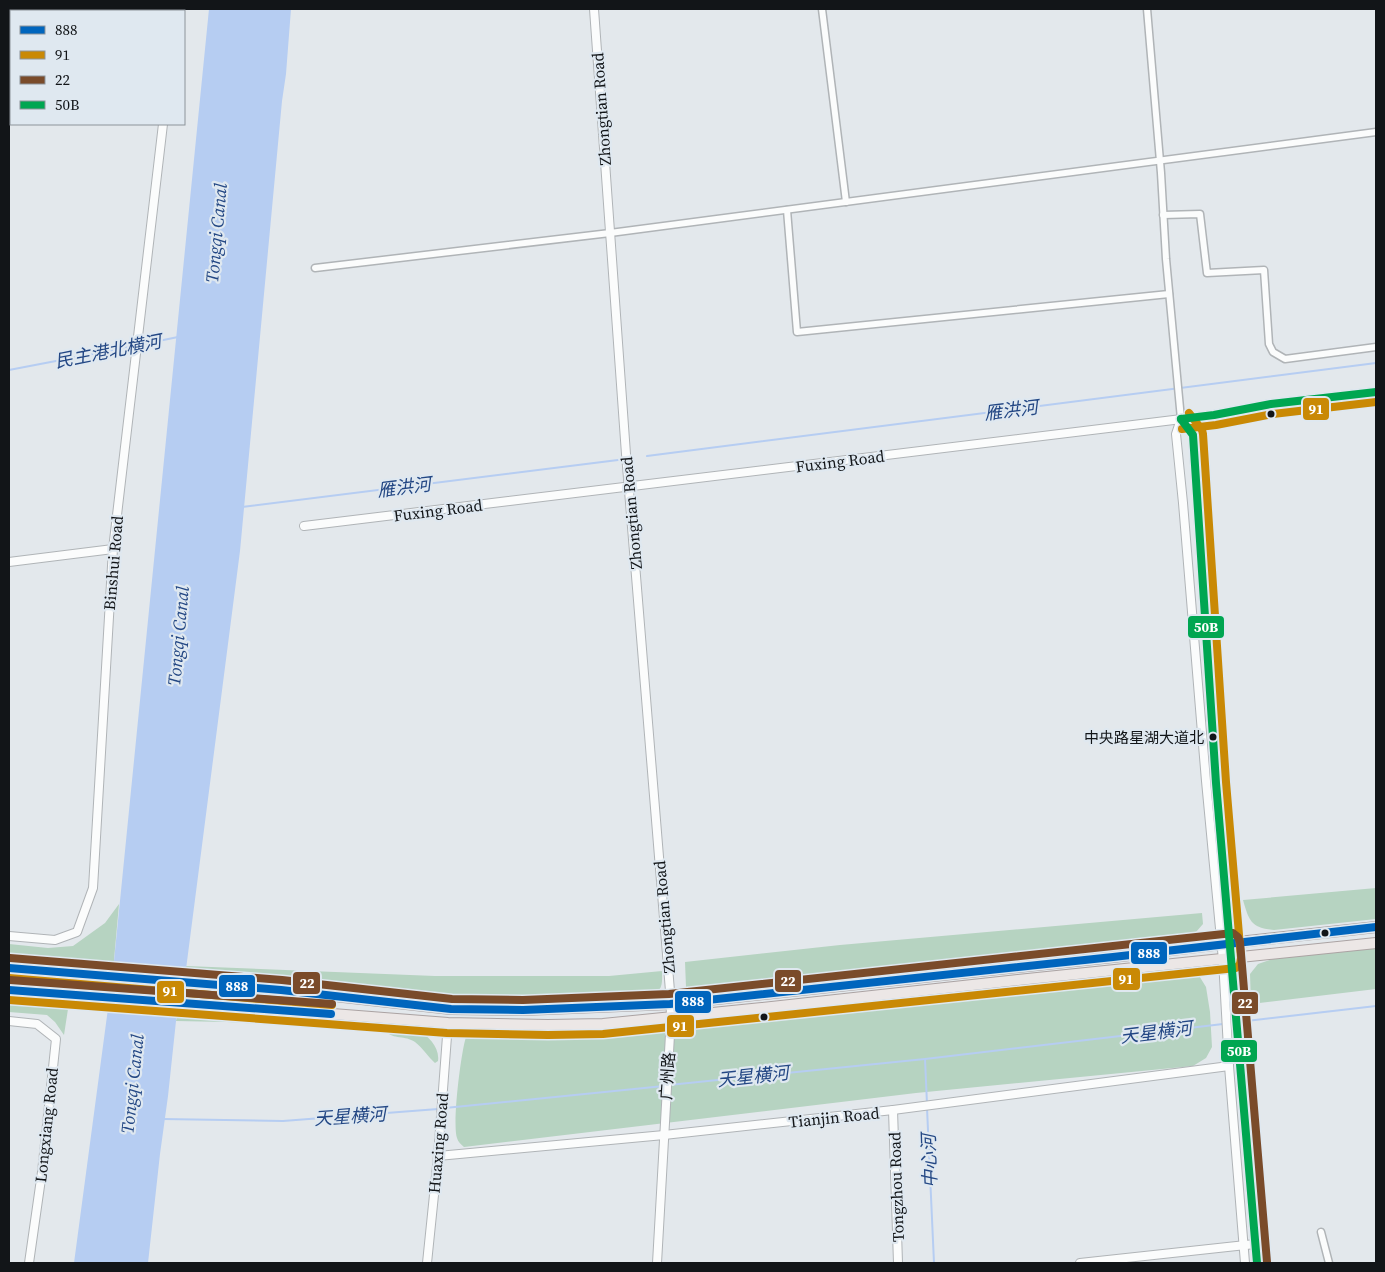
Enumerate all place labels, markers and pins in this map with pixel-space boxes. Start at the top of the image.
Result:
unlabelled marker [1266,409,1276,419]
place label: 中央路星湖大道北 [1084,727,1204,748]
marker: 中央路星湖大道北 [1208,732,1218,742]
unlabelled marker [1320,928,1330,938]
unlabelled marker [759,1012,769,1022]

